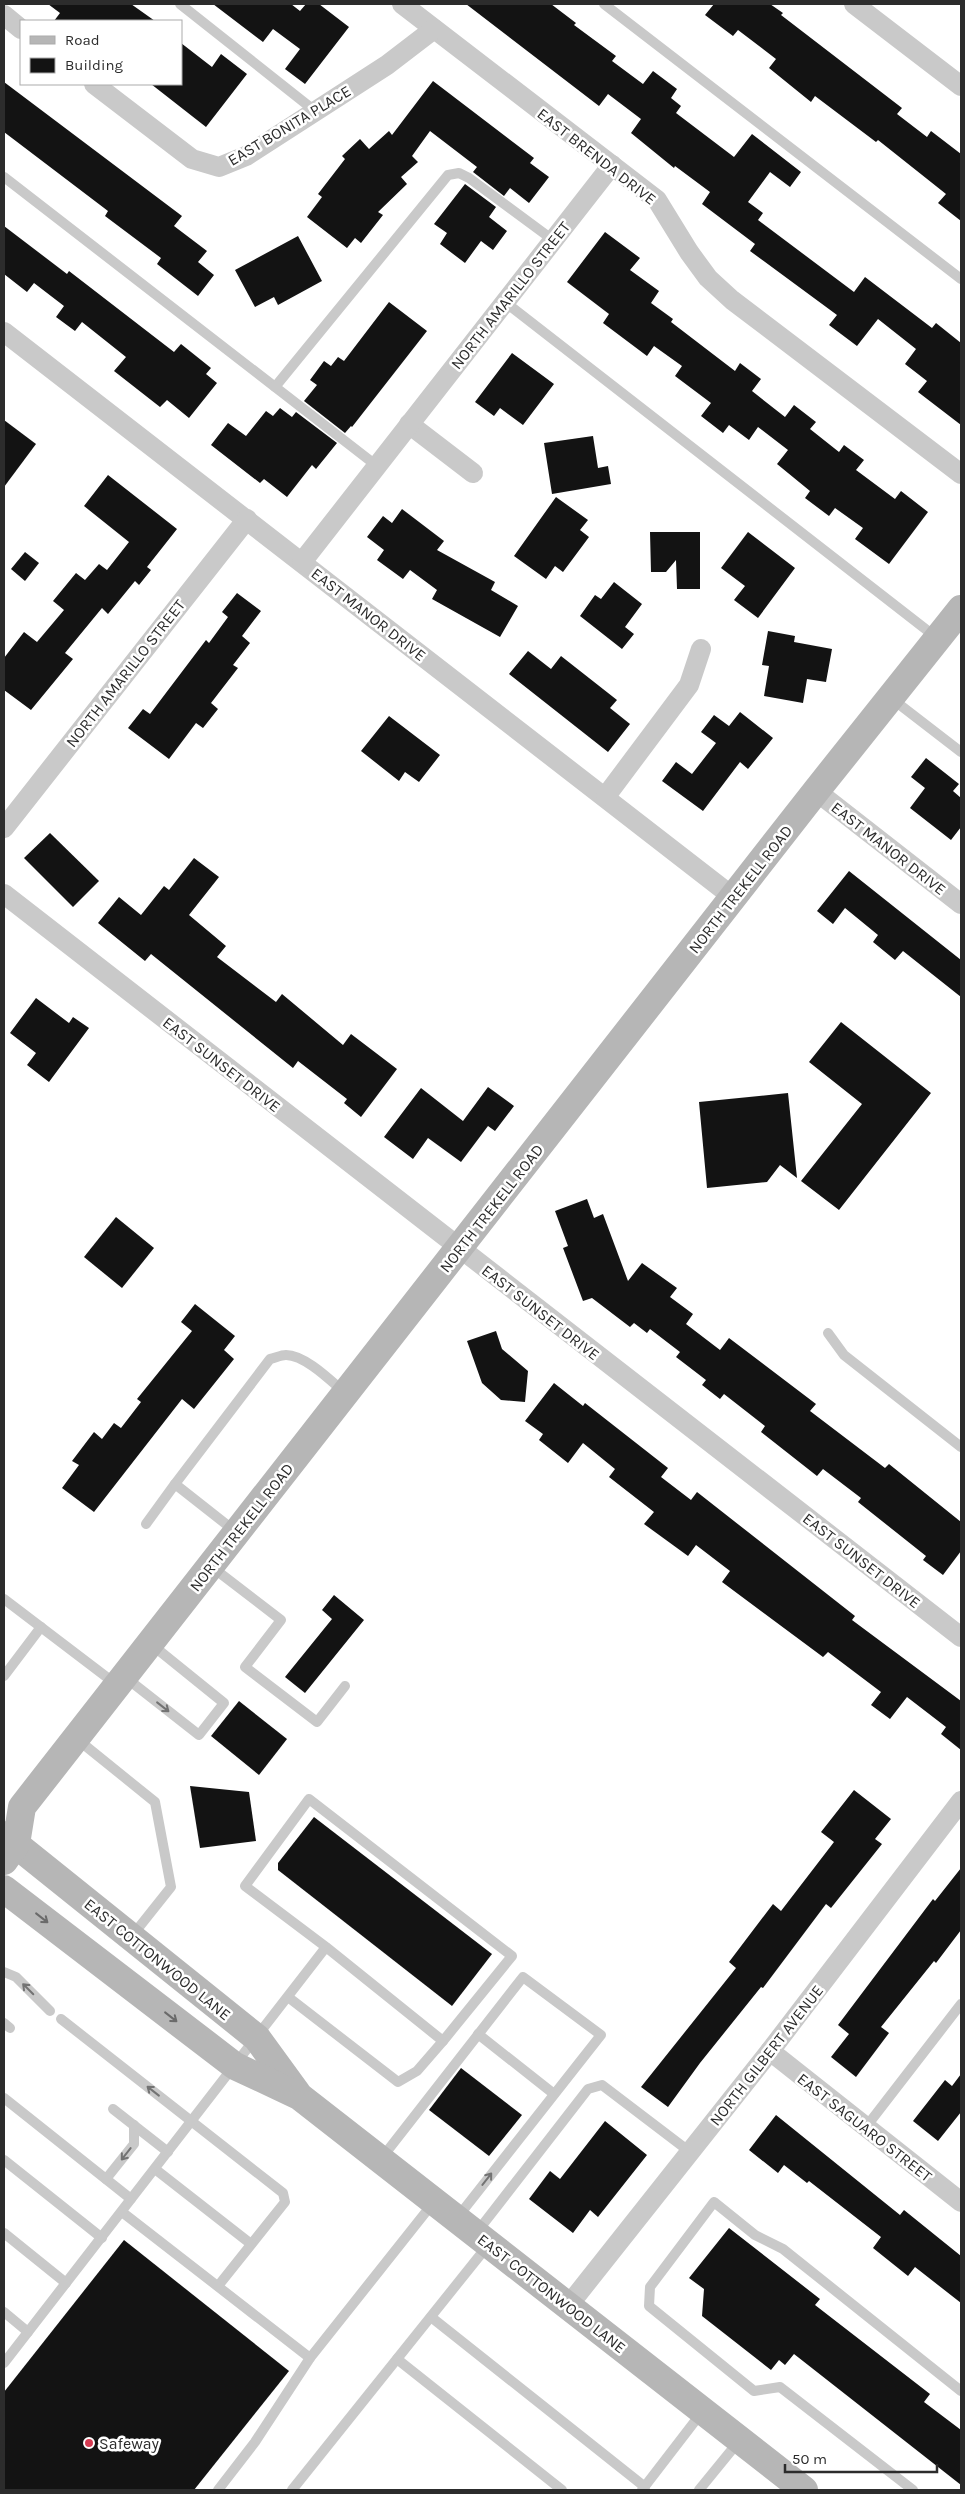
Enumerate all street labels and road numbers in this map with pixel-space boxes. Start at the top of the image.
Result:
street label: EAST BONITA PLACE [224,81,354,170]
street label: EAST BRENDA DRIVE [533,104,660,209]
street label: NORTH AMARILLO STREET [447,218,574,373]
street label: EAST MANOR DRIVE [308,564,430,665]
street label: NORTH AMARILLO STREET [62,596,189,751]
street label: EAST MANOR DRIVE [828,798,950,899]
street label: NORTH TREKELL ROAD [684,821,796,957]
street label: EAST SUNSET DRIVE [159,1013,284,1116]
street label: NORTH TREKELL ROAD [435,1140,547,1276]
street label: EAST SUNSET DRIVE [478,1261,603,1364]
street label: NORTH TREKELL ROAD [185,1459,297,1595]
street label: EAST SUNSET DRIVE [799,1509,924,1612]
street label: EAST COTTONWOOD LANE [81,1894,235,2024]
street label: NORTH GILBERT AVENUE [705,1981,827,2130]
street label: EAST SAGUARO STREET [793,2069,936,2186]
street label: EAST COTTONWOOD LANE [474,2230,630,2357]

